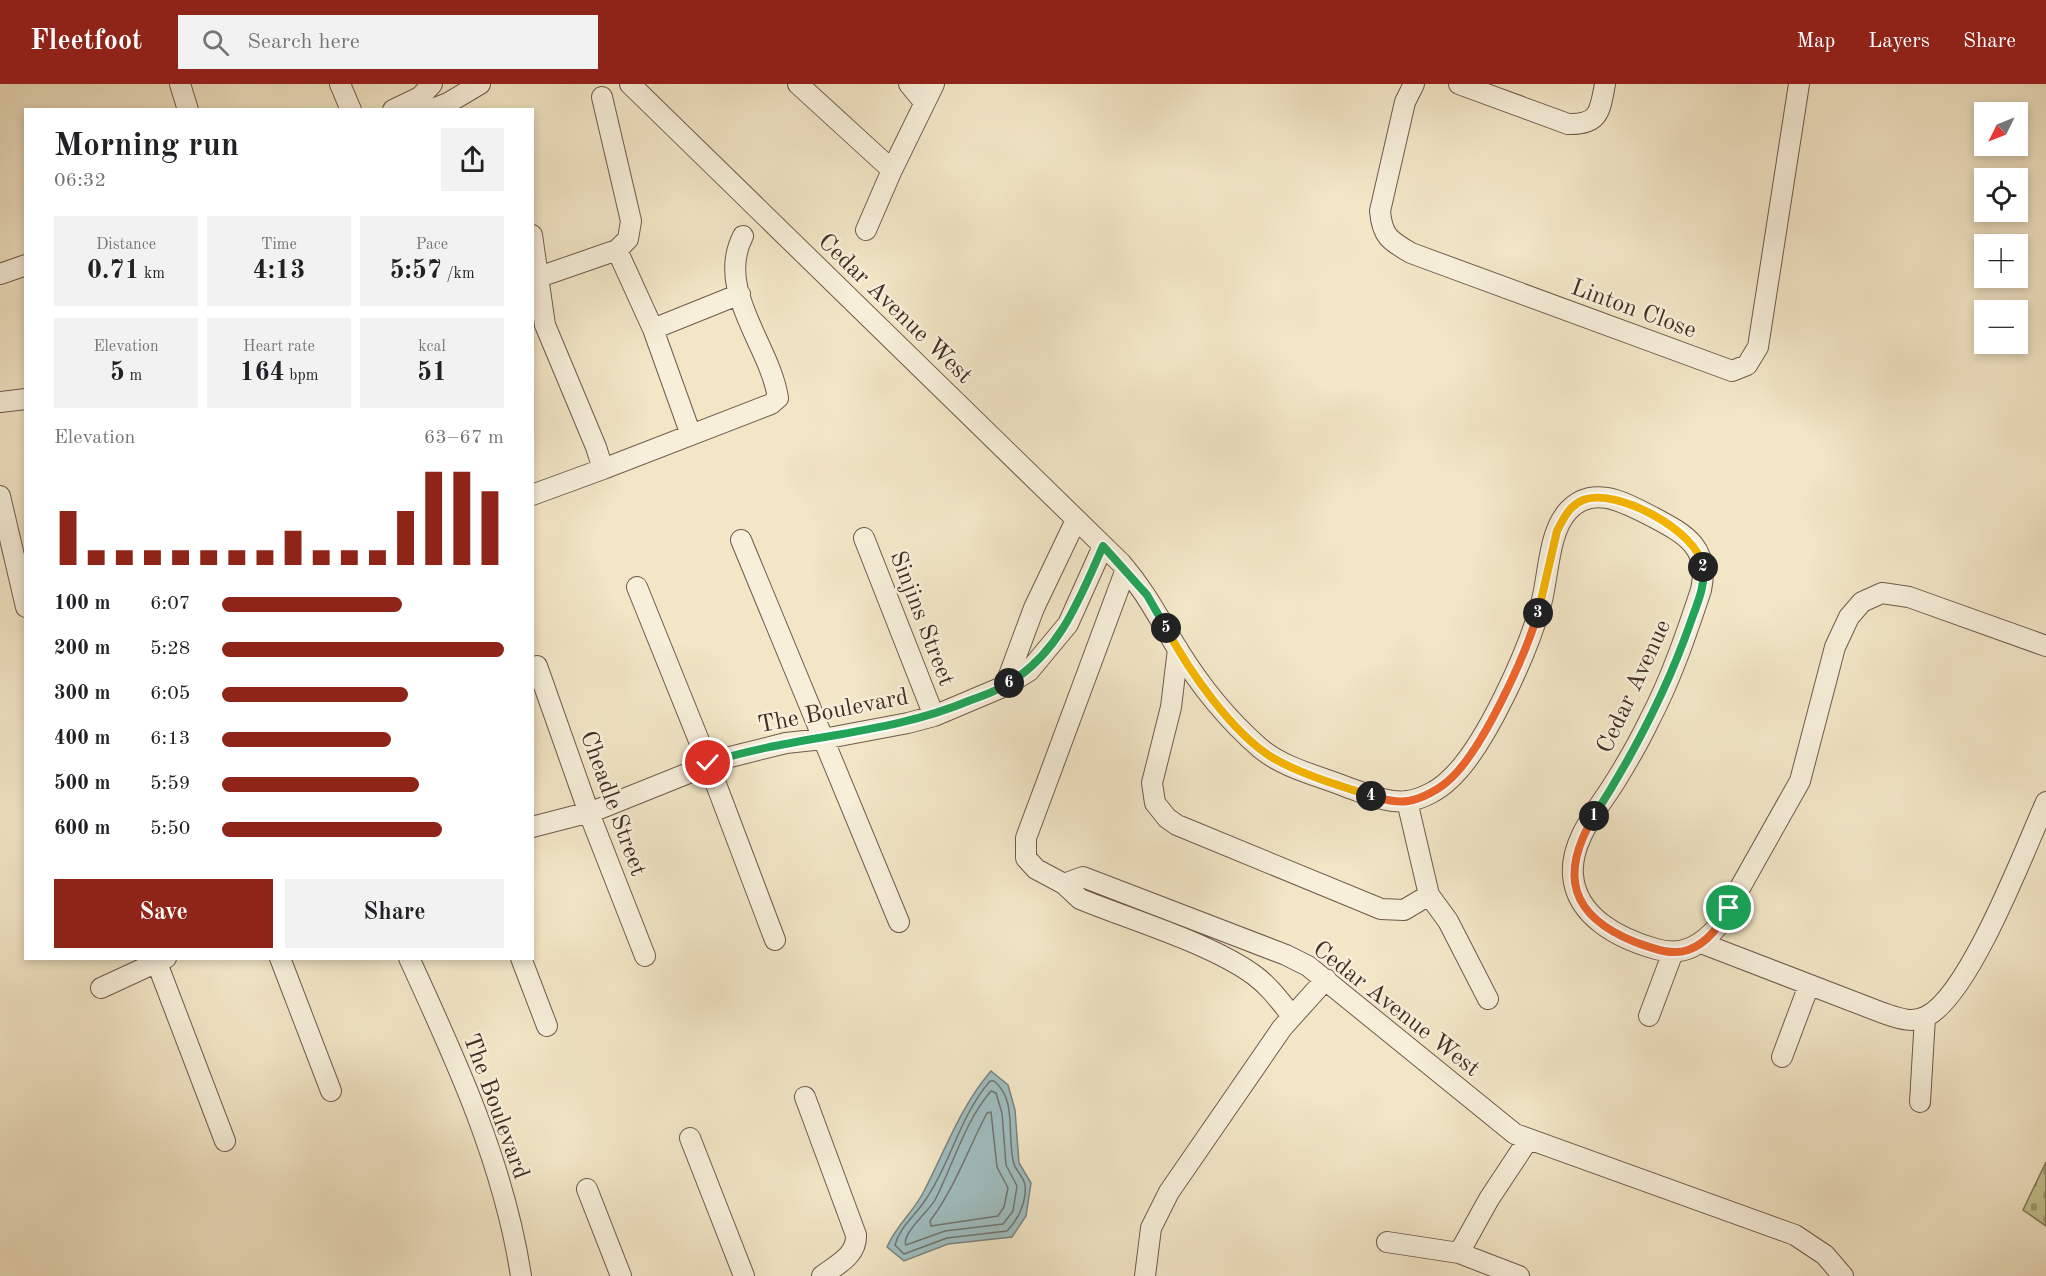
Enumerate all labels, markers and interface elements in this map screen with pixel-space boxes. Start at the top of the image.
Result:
search box [178,15,598,69]
icon: search [199,26,232,59]
text: Fleetfoot [30,28,142,56]
text: Search here [247,31,360,53]
text: Map [1796,31,1835,52]
text: Layers [1868,31,1930,52]
text: Share [1963,31,2016,52]
north arrow [1974,102,2028,156]
map controls [1974,102,2028,354]
button: share [441,128,504,191]
text: Morning run [54,130,239,163]
button: locate [1974,168,2028,222]
text: 06:32 [54,171,106,191]
street label: Cedar Avenue West [813,230,976,389]
button: + [1974,234,2028,288]
text: Distance [96,237,156,253]
text: Time [261,237,297,253]
text: Pace [416,237,448,253]
text: 0.71 [87,258,140,284]
text: 4:13 [253,258,305,284]
text: 5:57 [389,258,442,284]
text: km [140,266,165,282]
text: /km [442,266,475,282]
street label: Linton Close [1567,276,1699,344]
button: − [1974,300,2028,354]
text: Elevation [93,339,159,355]
text: Heart rate [243,339,315,355]
text: kcal [418,339,446,355]
text: 5 [110,360,125,386]
text: 164 [240,360,285,386]
text: 51 [417,360,447,386]
text: m [125,368,142,384]
text: bpm [285,368,318,384]
text: Elevation [54,428,135,448]
text: 63–67 m [424,428,504,448]
street label: Sinjins Street [884,548,958,689]
pin: 2 [1688,552,1718,582]
text: 2 [1698,559,1708,575]
text: 100 m [54,594,110,614]
text: 6:07 [150,594,190,614]
pin: 3 [1523,598,1553,628]
text: 3 [1533,605,1543,621]
pin: 5 [1151,613,1181,643]
street label: Cedar Avenue [1593,616,1676,757]
text: 5 [1161,620,1171,636]
text: 200 m [54,639,110,659]
text: 5:28 [150,639,190,659]
pin: 6 [994,668,1024,698]
text: 6 [1004,675,1014,691]
text: 300 m [54,684,110,704]
text: 6:05 [150,684,190,704]
street label: The Boulevard [756,686,911,738]
street label: Cheadle Street [575,728,649,879]
text: 400 m [54,729,110,749]
text: 6:13 [150,729,190,749]
pin [682,737,733,788]
icon: check [691,746,724,779]
text: 500 m [54,774,110,794]
text: 5:59 [150,774,190,794]
pin: 4 [1356,781,1386,811]
text: 4 [1366,788,1376,804]
pin: 1 [1579,801,1609,831]
text: 1 [1589,808,1599,824]
text: 600 m [54,819,110,839]
text: 5:50 [150,819,190,839]
button: Save [54,879,273,948]
button: Share [285,879,504,948]
pin [1703,882,1754,933]
icon: arrive [1712,891,1745,924]
street label: Cedar Avenue West [1308,937,1484,1082]
street label: The Boulevard [458,1031,533,1183]

